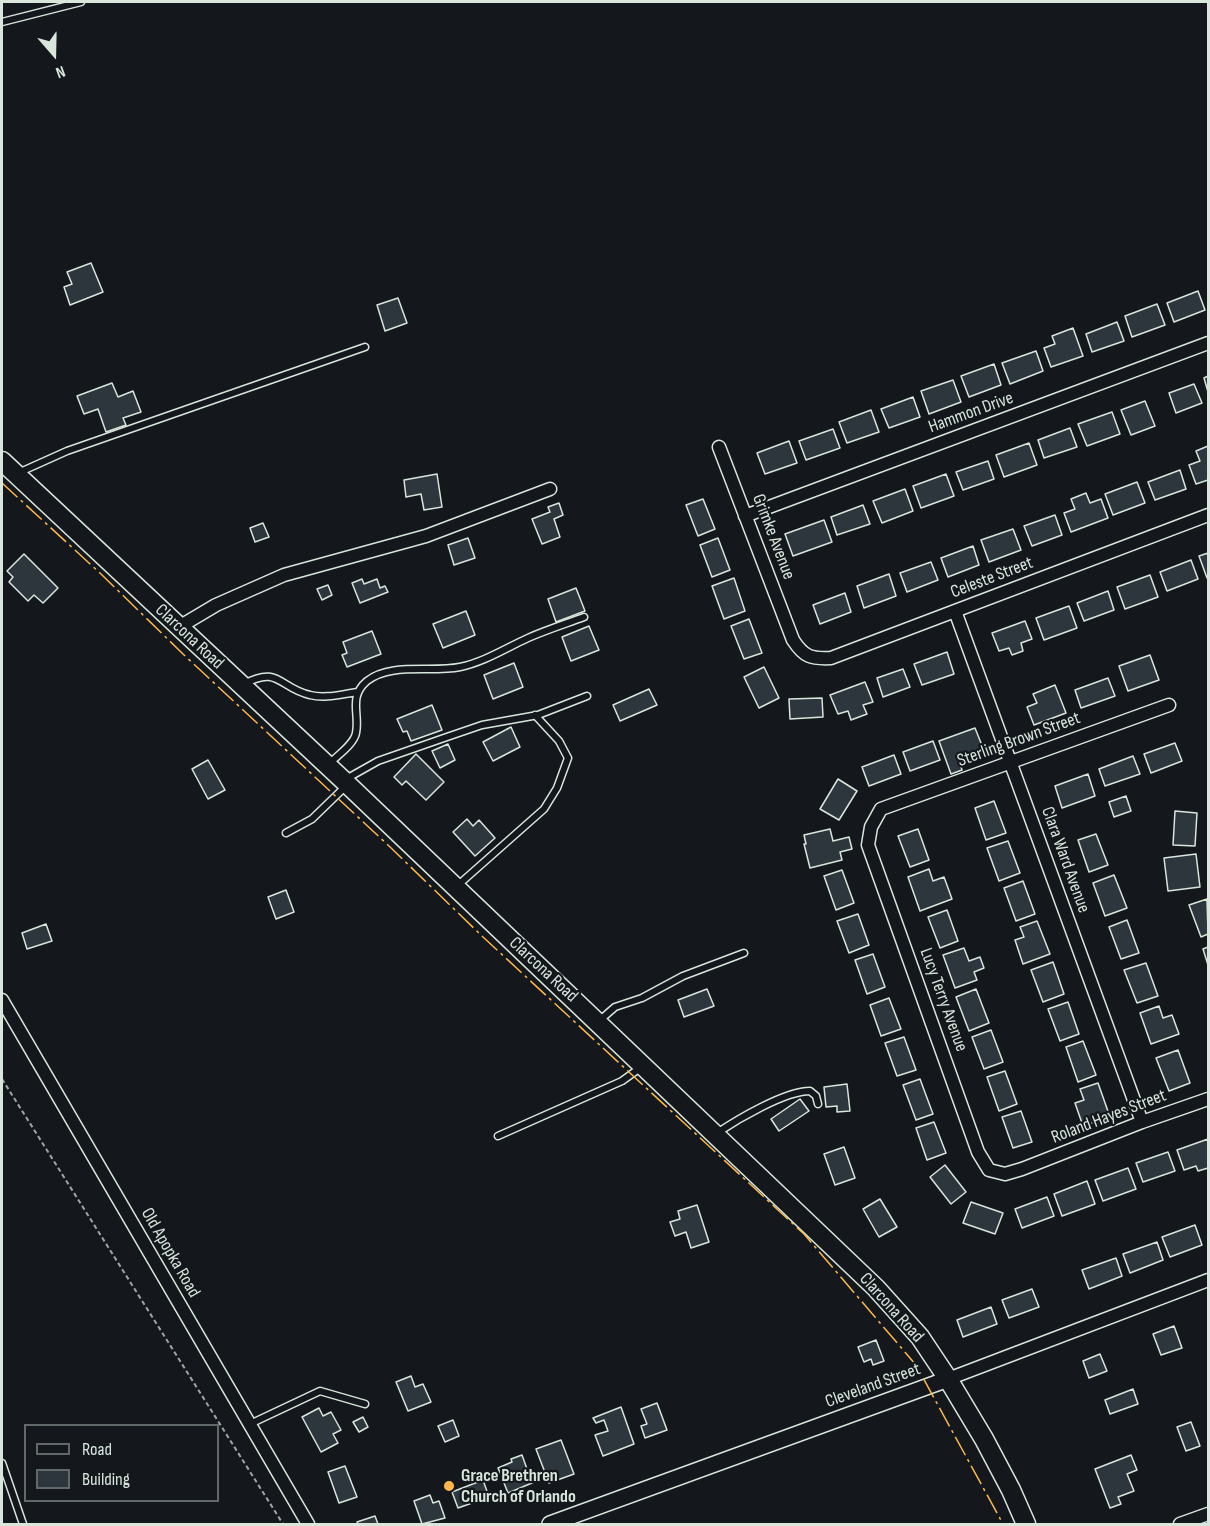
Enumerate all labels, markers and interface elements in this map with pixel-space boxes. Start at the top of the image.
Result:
north arrow [24,24,84,84]
text: N [53,61,68,82]
street label: Hammon Drive [926,388,1016,438]
street label: Grimke Avenue [747,491,799,583]
street label: Celeste Street [948,552,1036,604]
street label: Clarcona Road [150,600,228,674]
street label: Sterling Brown Street [955,708,1083,772]
street label: Clara Ward Avenue [1036,804,1094,916]
street label: Clarcona Road [504,933,582,1007]
street label: Lucy Terry Avenue [914,945,972,1055]
street label: Roland Hayes Street [1049,1085,1169,1149]
street label: Old Apopka Road [136,1204,204,1302]
street label: Clarcona Road [854,1269,928,1347]
street label: Cleveland Street [823,1359,923,1413]
legend [24,1424,219,1502]
text: Road [82,1439,112,1460]
place label: Grace Brethren Church of Orlando [461,1465,576,1508]
text: Building [82,1469,130,1490]
marker: Grace Brethren Church of Orlando [442,1479,456,1493]

